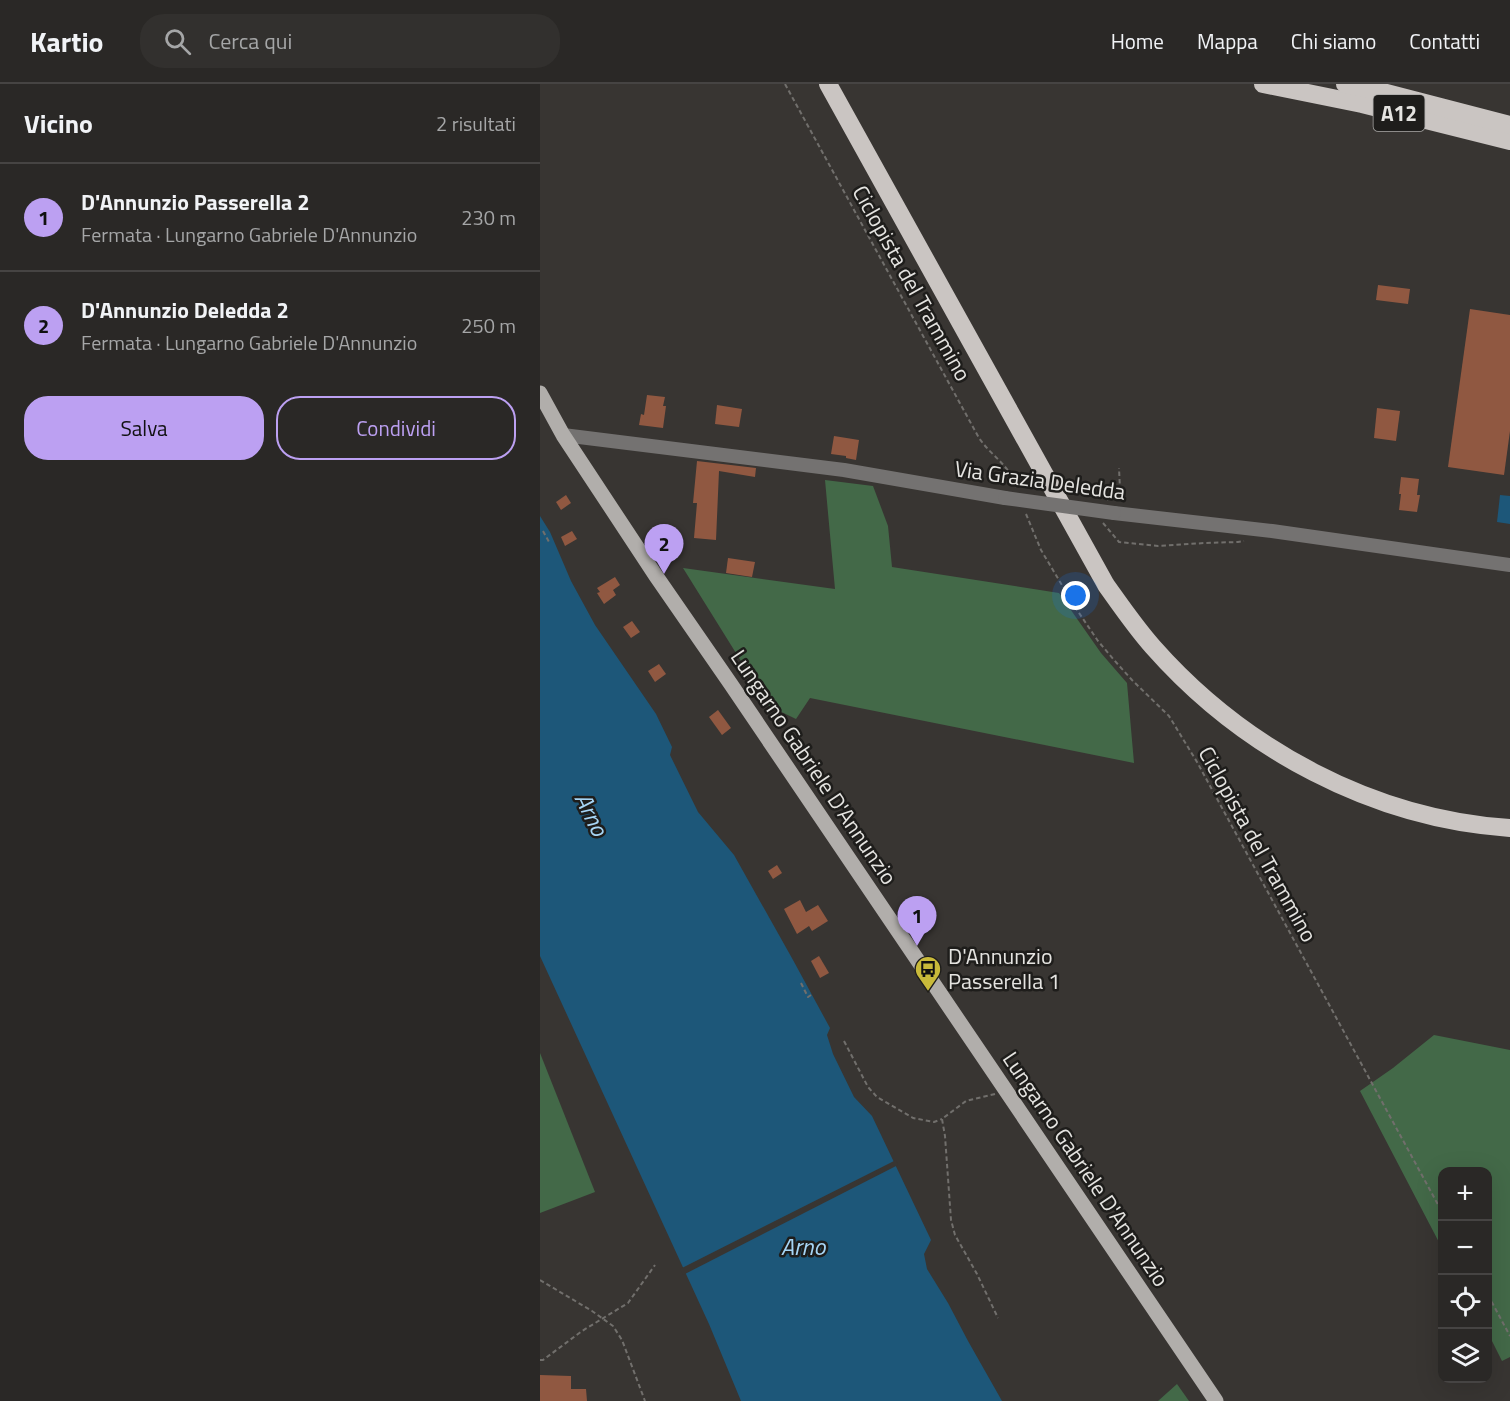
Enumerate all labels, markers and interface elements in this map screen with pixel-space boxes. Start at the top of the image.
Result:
search box [140,14,560,68]
text: Kartio [30,20,104,63]
text: Cerca qui [209,24,292,58]
icon: search [161,25,194,58]
text: Home [1111,25,1164,57]
text: Mappa [1197,25,1258,57]
text: Chi siamo [1291,25,1376,57]
text: Contatti [1409,25,1480,57]
road number: A12 [1374,95,1424,131]
text: Vicino [24,104,93,143]
text: 2 risultati [436,108,516,139]
street label: Ciclopista del Trammino [844,179,980,387]
text: D'Annunzio Passerella 2 [81,185,310,219]
text: 1 [38,202,49,233]
text: 230 m [461,202,516,233]
text: Fermata · Lungarno Gabriele D'Annunzio [81,219,417,250]
text: D'Annunzio Deledda 2 [81,293,289,327]
text: 2 [38,310,49,341]
text: 250 m [461,310,516,341]
text: Fermata · Lungarno Gabriele D'Annunzio [81,327,417,358]
button: Salva [24,396,264,460]
button: Condividi [276,396,516,460]
street label: Via Grazia Deledda [952,451,1128,509]
pin: 2 [644,524,684,574]
your location [1061,581,1090,610]
street label: Lungarno Gabriele D'Annunzio [722,643,906,891]
street label: Ciclopista del Trammino [1190,740,1326,948]
water label: Arno [566,786,618,843]
pin: 1 [898,896,937,946]
place label: D'Annunzio Passerella 1 [948,939,1060,998]
bus stop icon: D'Annunzio Passerella 1 [913,954,943,992]
street label: Lungarno Gabriele D'Annunzio [994,1045,1178,1293]
map controls [1438,1167,1492,1383]
button: + [1438,1167,1492,1221]
button: − [1438,1221,1492,1275]
water label: Arno [781,1228,826,1264]
button: locate [1438,1275,1492,1329]
button: layers [1438,1329,1492,1383]

